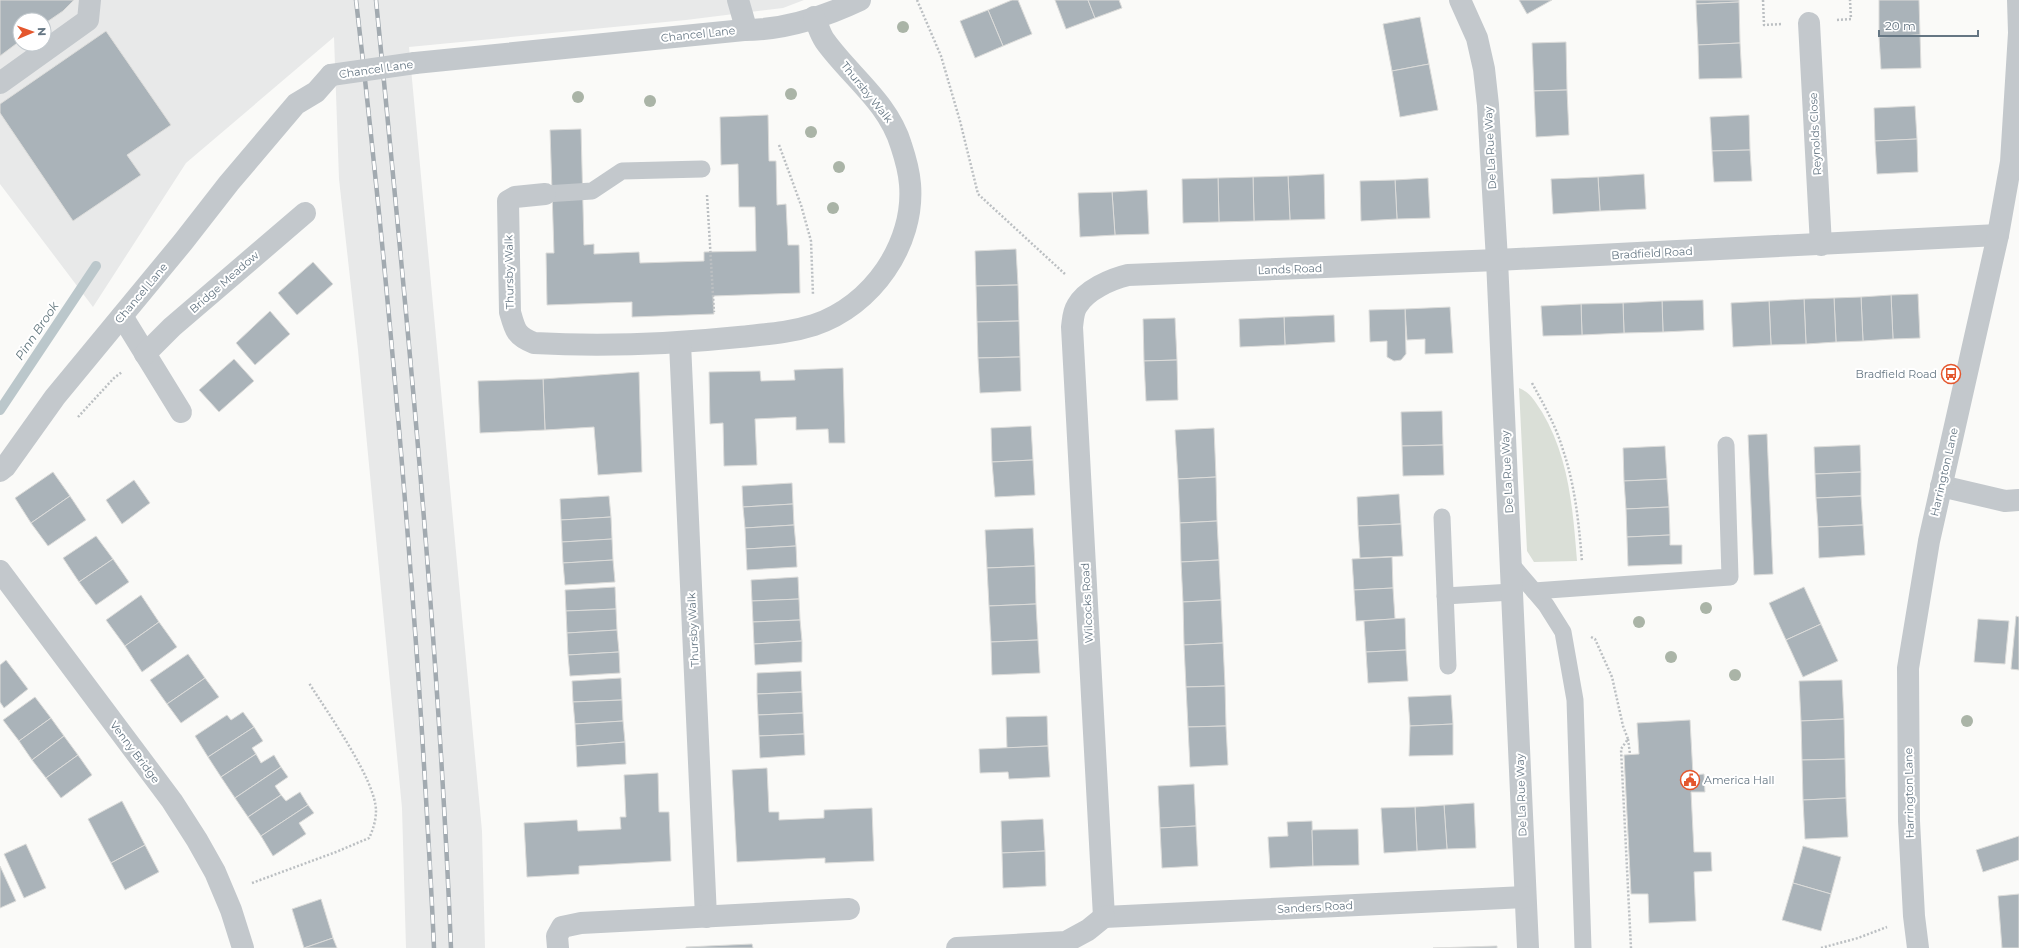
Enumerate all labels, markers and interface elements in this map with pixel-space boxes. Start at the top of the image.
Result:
north arrow [12,12,52,52]
scale bar [1879,12,1978,38]
text: 20 m [1885,18,1916,33]
street label: Chancel Lane [660,23,736,45]
text: N [35,27,49,36]
street label: Chancel Lane [338,57,414,81]
street label: Thursby Walk [838,59,896,126]
street label: Reynolds Close [1806,92,1824,176]
street label: De La Rue Way [1481,106,1499,190]
street label: Thursby Walk [501,234,517,309]
street label: Bradfield Road [1611,244,1693,262]
street label: Bridge Meadow [186,248,262,316]
street label: Chancel Lane [112,260,171,326]
street label: Lands Road [1257,261,1323,277]
water label: Pinn Brook [12,298,62,363]
bus stop icon: Bradfield Road [1940,363,1962,385]
place label: Bradfield Road [1855,367,1937,381]
street label: Harrington Lane [1927,426,1961,518]
street label: De La Rue Way [1498,430,1516,514]
street label: Wilcocks Road [1078,562,1096,644]
street label: Thursby Walk [684,592,702,668]
street label: Venny Bridge [107,718,163,786]
street label: Harrington Lane [1901,747,1917,838]
street label: De La Rue Way [1513,753,1529,837]
public building icon: America Hall [1679,769,1701,791]
place label: America Hall [1704,773,1774,787]
street label: Sanders Road [1277,898,1353,916]

